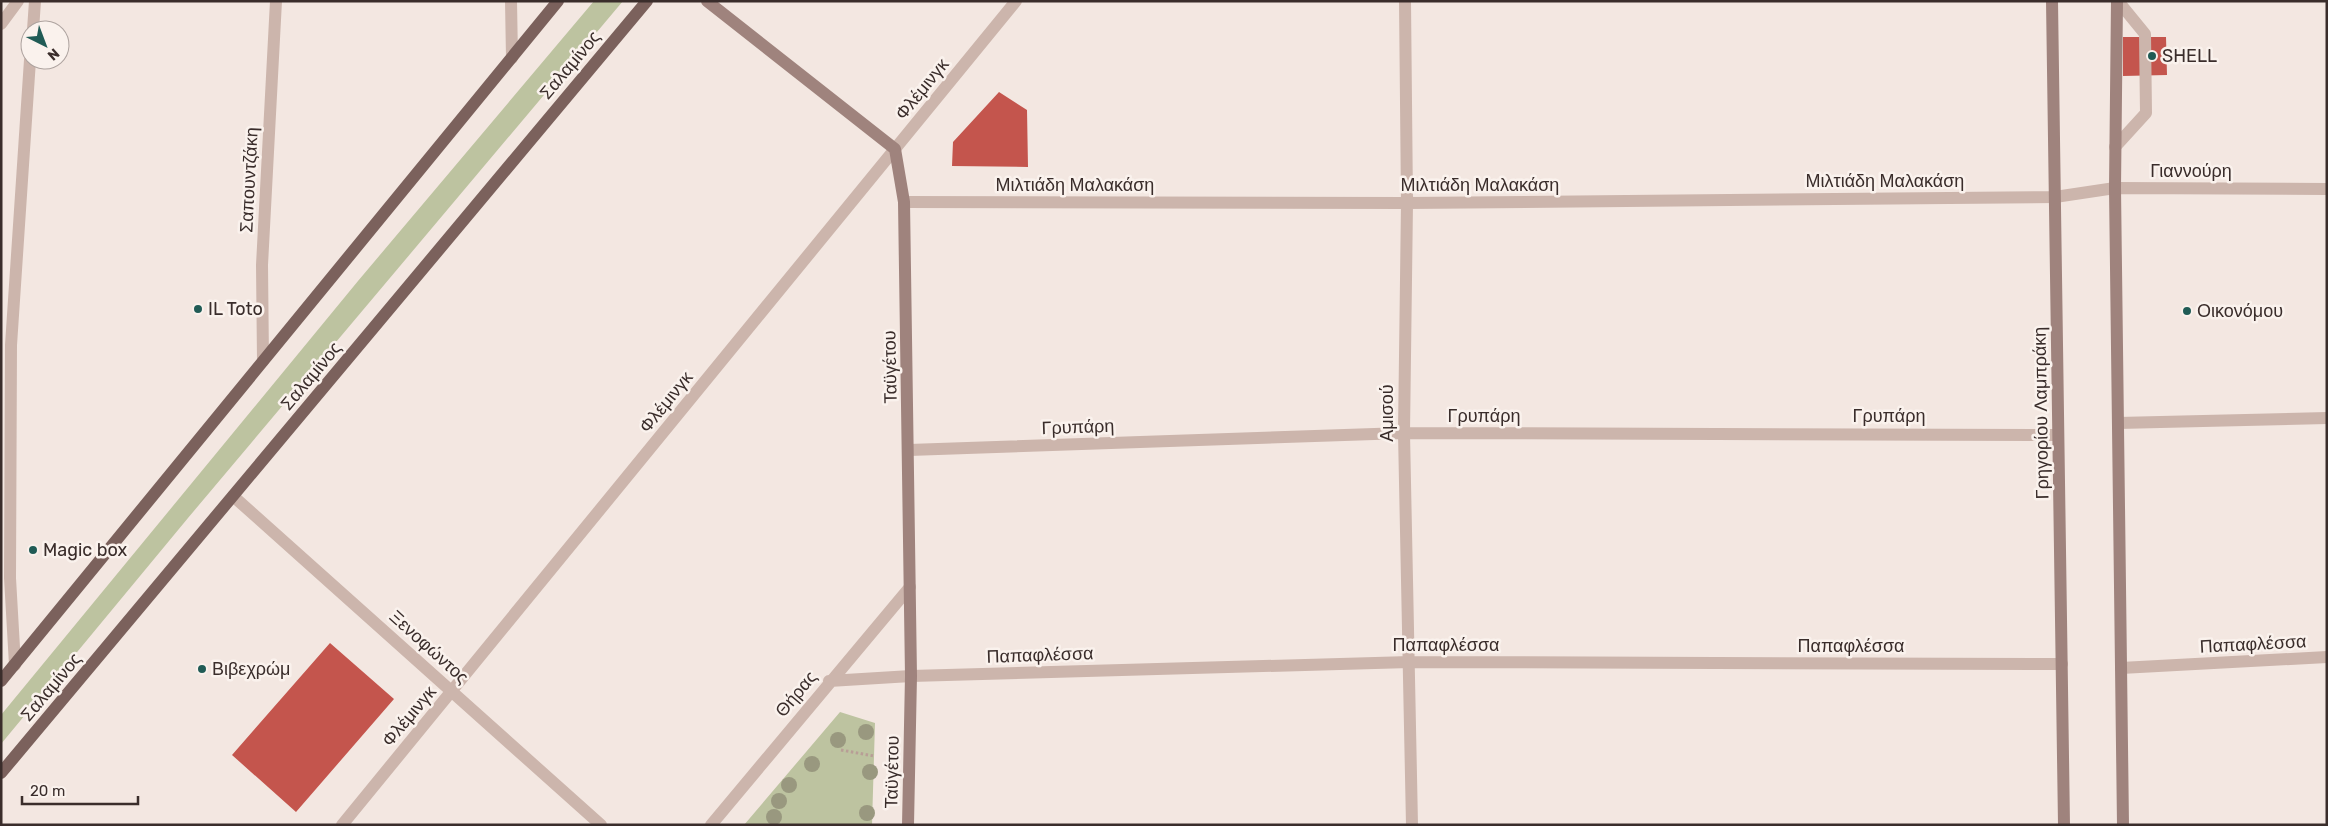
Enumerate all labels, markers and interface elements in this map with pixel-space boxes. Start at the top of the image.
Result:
north arrow [20,20,70,70]
street label: Σαλαμίνος [535,26,605,104]
text: N [44,45,63,64]
place label: SHELL [2162,45,2217,67]
marker: SHELL [2146,50,2158,62]
street label: Φλέμινγκ [891,53,954,124]
street label: Σαπουντζάκη [235,127,263,233]
street label: Γιαννούρη [2150,160,2232,182]
street label: Μιλτιάδη Μαλακάση [1806,170,1964,192]
street label: Μιλτιάδη Μαλακάση [996,174,1154,196]
street label: Μιλτιάδη Μαλακάση [1401,174,1559,196]
place label: IL Toto [208,298,263,320]
place label: Οικονόμου [2197,300,2283,322]
marker: IL Toto [192,303,204,315]
marker: Οικονόμου [2181,305,2193,317]
street label: Γρηγορίου Λαμπράκη [2028,327,2054,499]
street label: Ταϋγέτου [878,330,902,404]
street label: Σαλαμίνος [276,337,346,415]
street label: Φλέμινγκ [635,366,698,437]
street label: Αμισού [1376,384,1398,442]
street label: Γρυπάρη [1448,405,1520,427]
street label: Γρυπάρη [1853,405,1925,427]
street label: Γρυπάρη [1041,415,1115,439]
place label: Magic box [43,539,127,561]
marker: Magic box [27,544,39,556]
street label: Ξενοφώντος [385,606,473,689]
street label: Παπαφλέσσα [2199,630,2307,658]
street label: Παπαφλέσσα [1393,634,1499,656]
street label: Παπαφλέσσα [1798,635,1904,657]
street label: Παπαφλέσσα [986,642,1094,668]
street label: Σαλαμίνος [16,648,86,726]
place label: Βιβεχρώμ [212,658,291,680]
marker: Βιβεχρώμ [196,663,208,675]
street label: Θήρας [770,666,822,722]
street label: Φλέμινγκ [377,680,441,751]
street label: Ταϋγέτου [880,735,904,809]
scale bar [22,774,139,806]
text: 20 m [30,782,65,800]

